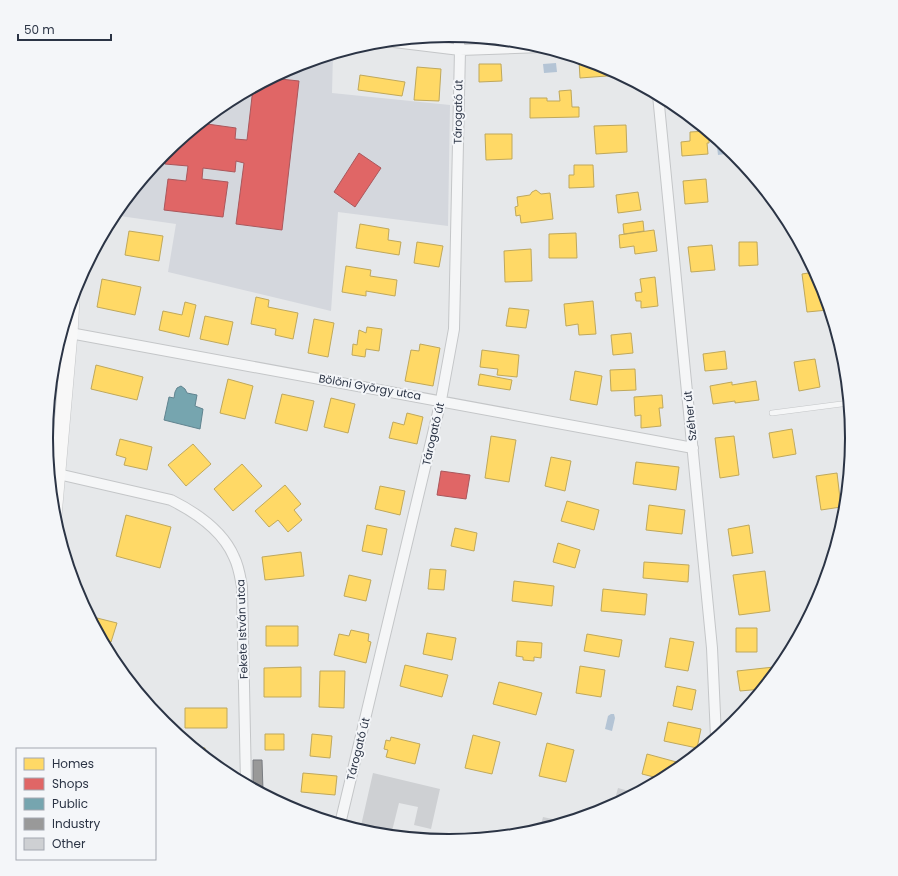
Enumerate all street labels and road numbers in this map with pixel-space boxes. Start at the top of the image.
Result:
street label: Tárogató út [449,80,467,144]
street label: Bölöni György utca [317,370,423,404]
street label: Széher út [679,390,701,442]
street label: Tárogató út [418,401,448,467]
street label: Fekete István utca [232,579,252,679]
street label: Tárogató út [342,716,374,782]

